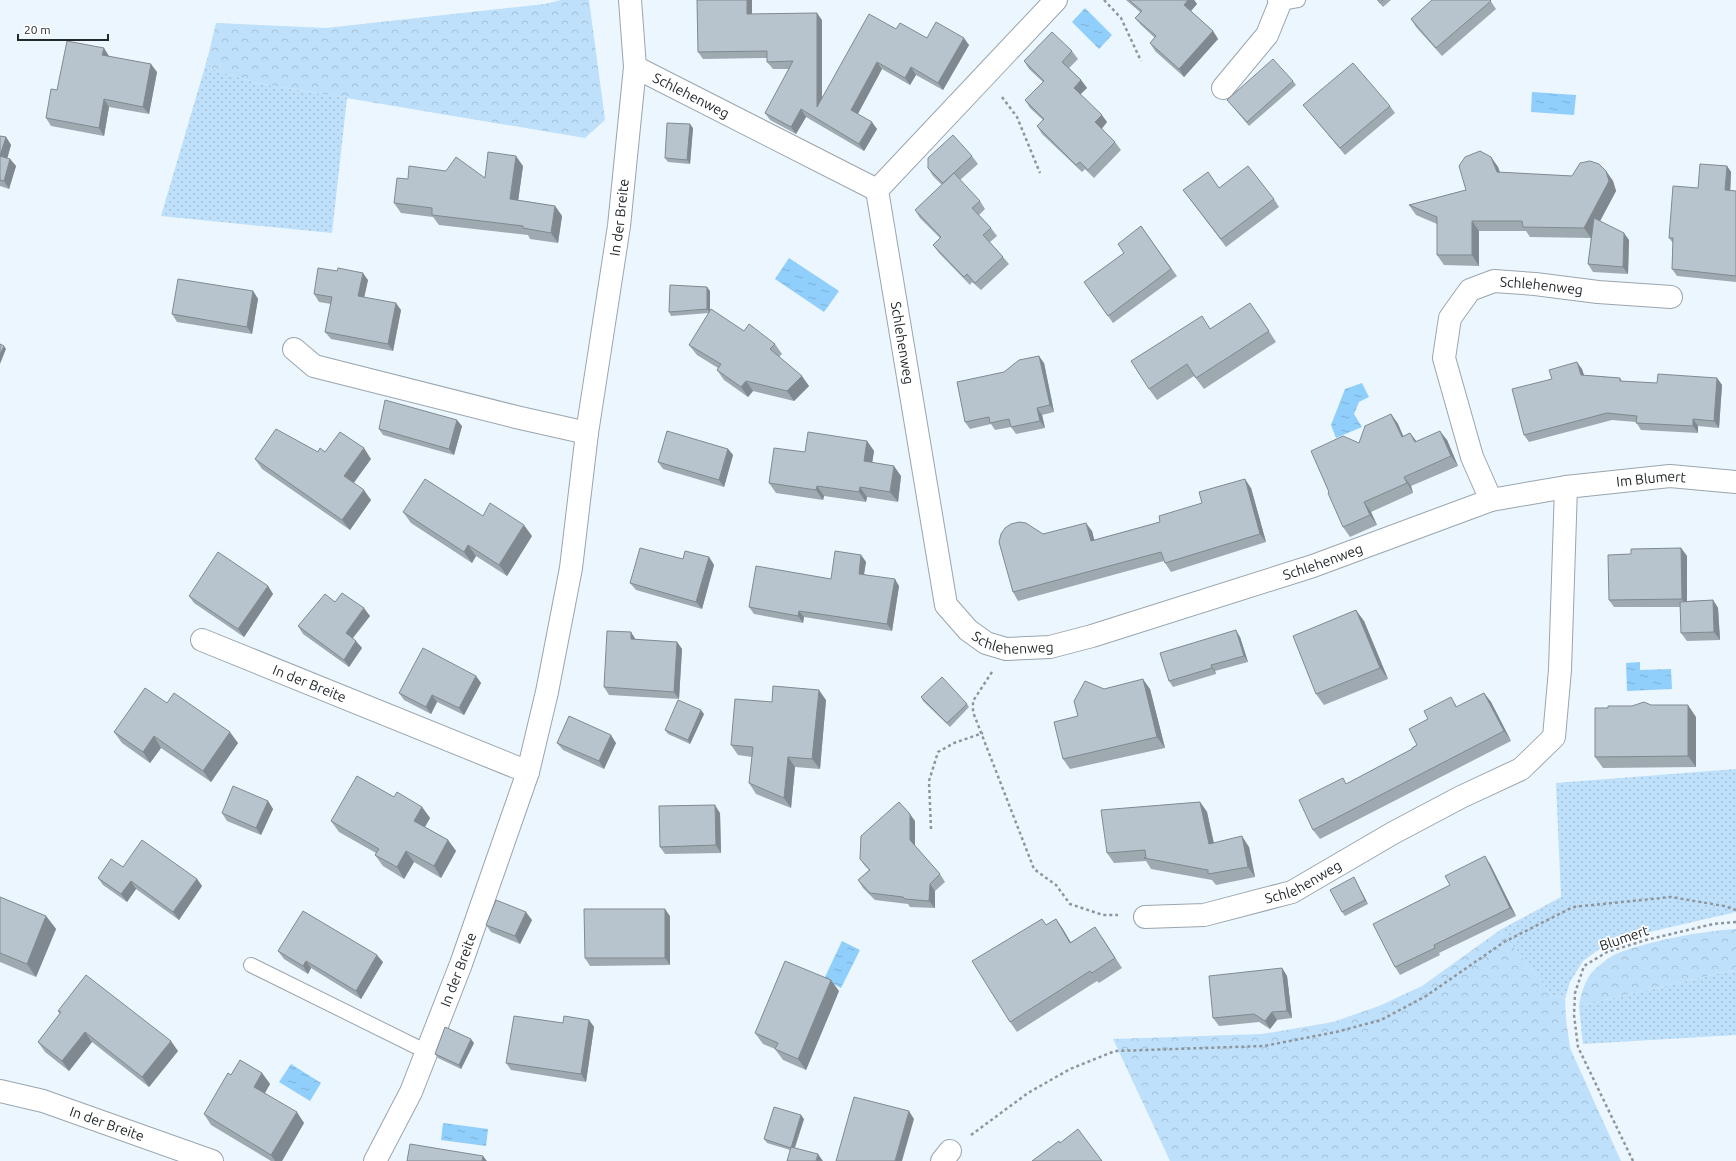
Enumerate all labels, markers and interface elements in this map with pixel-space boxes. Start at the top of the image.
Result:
scale bar [18,16,108,42]
text: 20 m [24,23,51,36]
street label: Schlehenweg [650,69,732,122]
street label: In der Breite [606,178,632,257]
street label: Schlehenweg [1499,273,1584,298]
street label: Schlehenweg [888,300,917,385]
street label: Im Blumert [1615,468,1687,490]
street label: Schlehenweg [1281,540,1365,583]
street label: Schlehenweg [969,628,1054,657]
street label: In der Breite [270,662,349,706]
street label: Schlehenweg [1263,857,1344,907]
street label: Blumert [1597,922,1651,954]
street label: In der Breite [437,931,479,1009]
street label: In der Breite [68,1103,146,1144]

